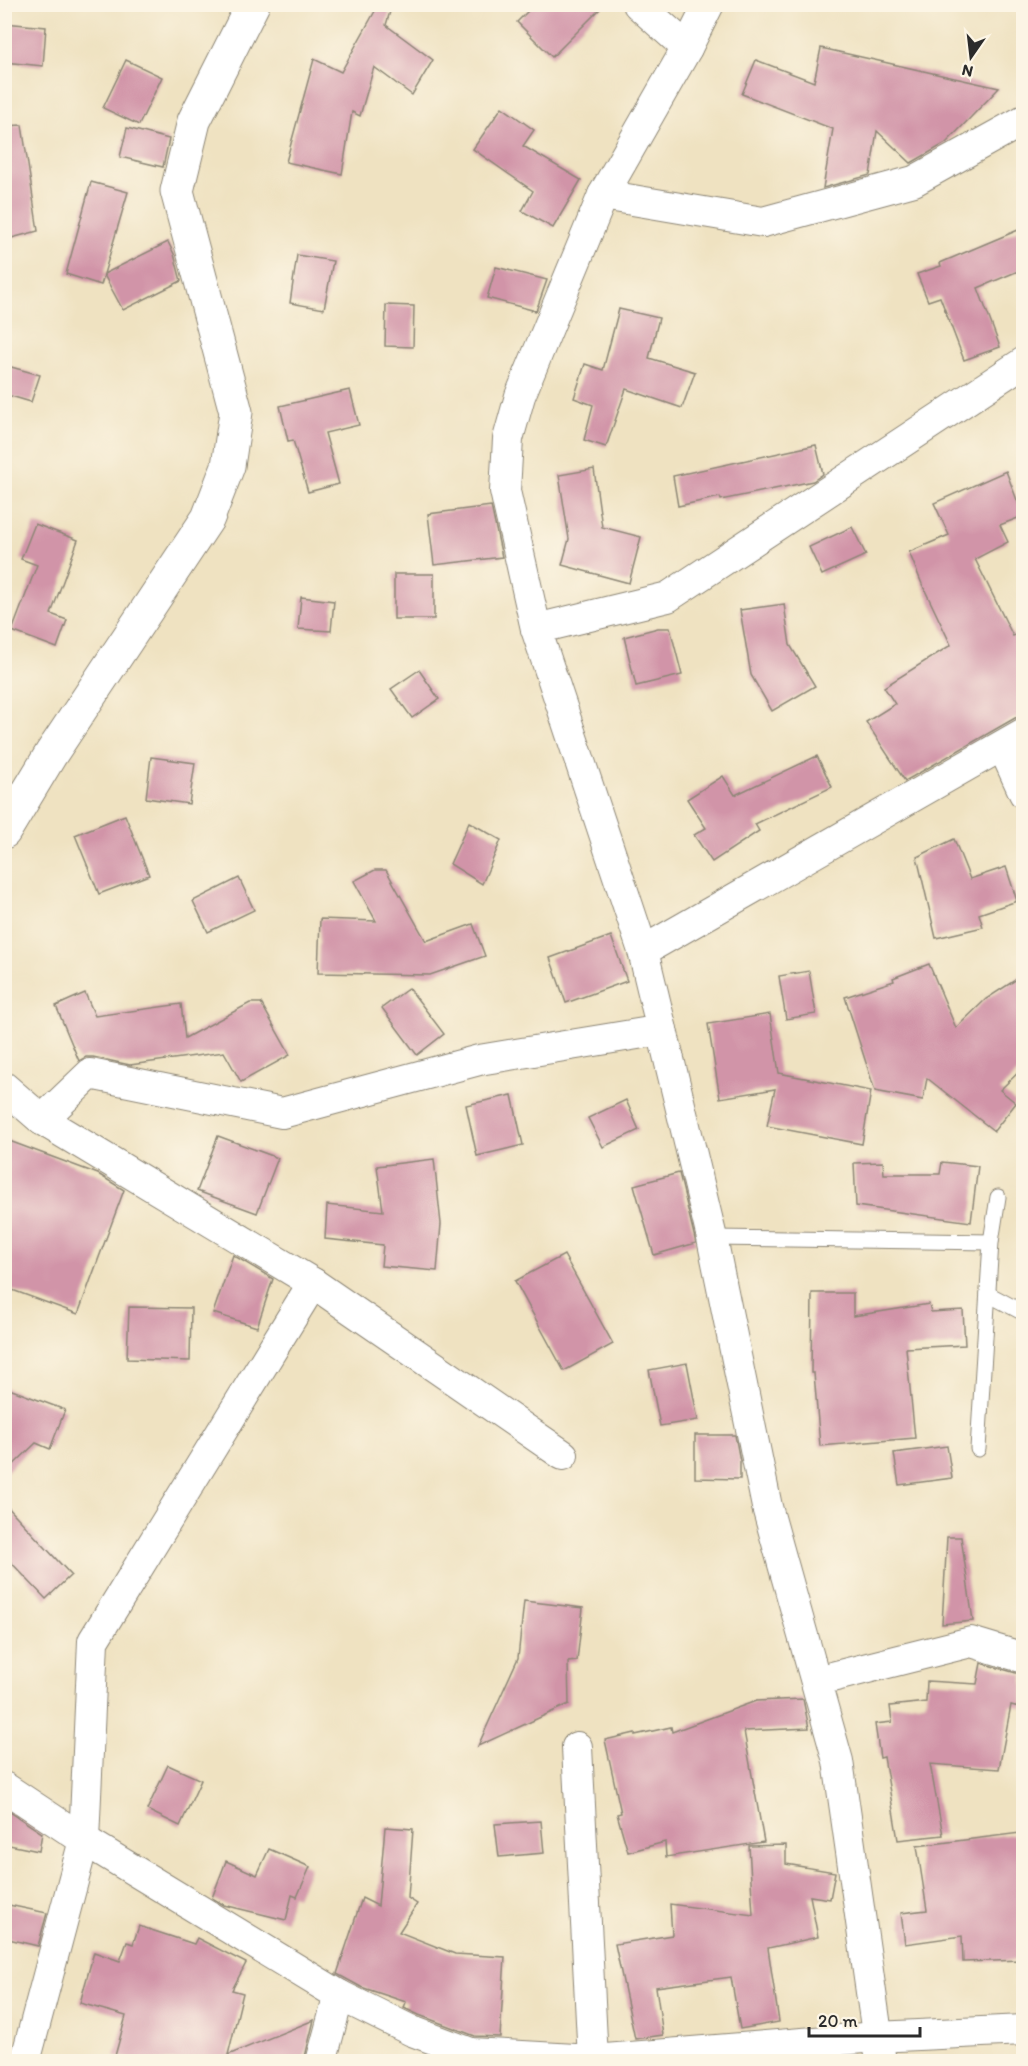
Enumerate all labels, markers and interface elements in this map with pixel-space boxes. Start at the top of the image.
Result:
north arrow [941,27,1001,87]
text: N [960,61,975,82]
scale bar [809,2000,920,2038]
text: 20 m [818,2010,858,2032]

